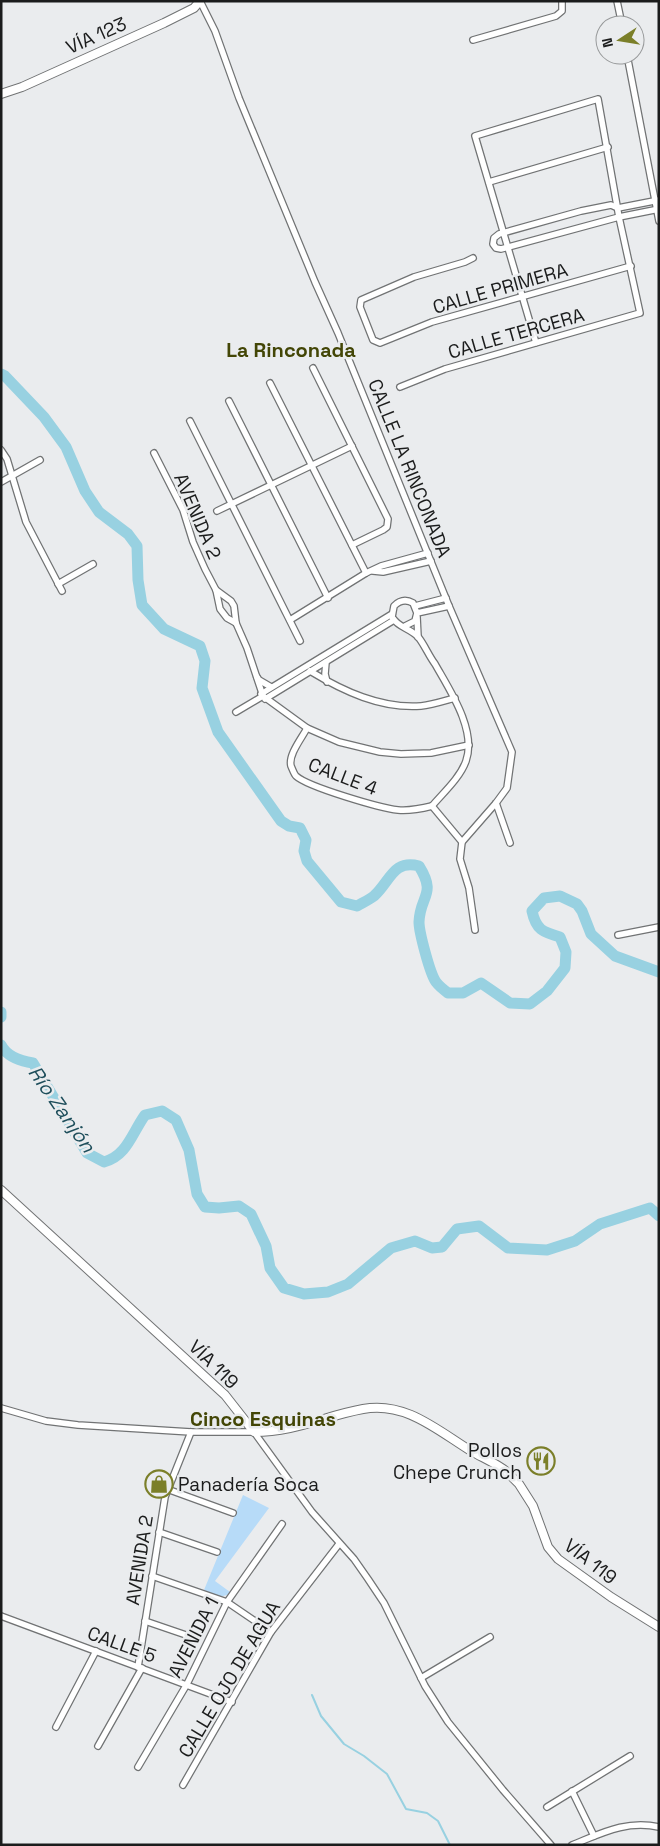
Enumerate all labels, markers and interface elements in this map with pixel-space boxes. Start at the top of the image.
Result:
street label: VÍA 123 [62,11,130,60]
north arrow [595,15,645,65]
text: N [598,36,617,49]
street label: CALLE PRIMERA [430,257,571,320]
street label: CALLE TERCERA [445,302,587,365]
district label: La Rinconada [226,337,356,363]
street label: CALLE LA RINCONADA [362,375,457,561]
street label: AVENIDA 2 [168,469,227,563]
street label: CALLE 4 [305,752,381,801]
water label: Río Zanjón [23,1061,102,1158]
street label: VÍA 119 [183,1334,244,1394]
district label: Cinco Esquinas [190,1406,336,1432]
place label: Pollos Chepe Crunch [393,1438,522,1485]
restaurant icon: Pollos Chepe Crunch [526,1446,556,1476]
shop icon: Panadería Soca [144,1469,174,1499]
place label: Panadería Soca [178,1472,319,1497]
street label: AVENIDA 2 [120,1513,159,1607]
street label: VÍA 119 [559,1533,622,1590]
street label: AVENIDA 1 [162,1593,224,1682]
street label: CALLE OJO DE AGUA [173,1596,286,1762]
street label: CALLE 5 [84,1620,160,1668]

